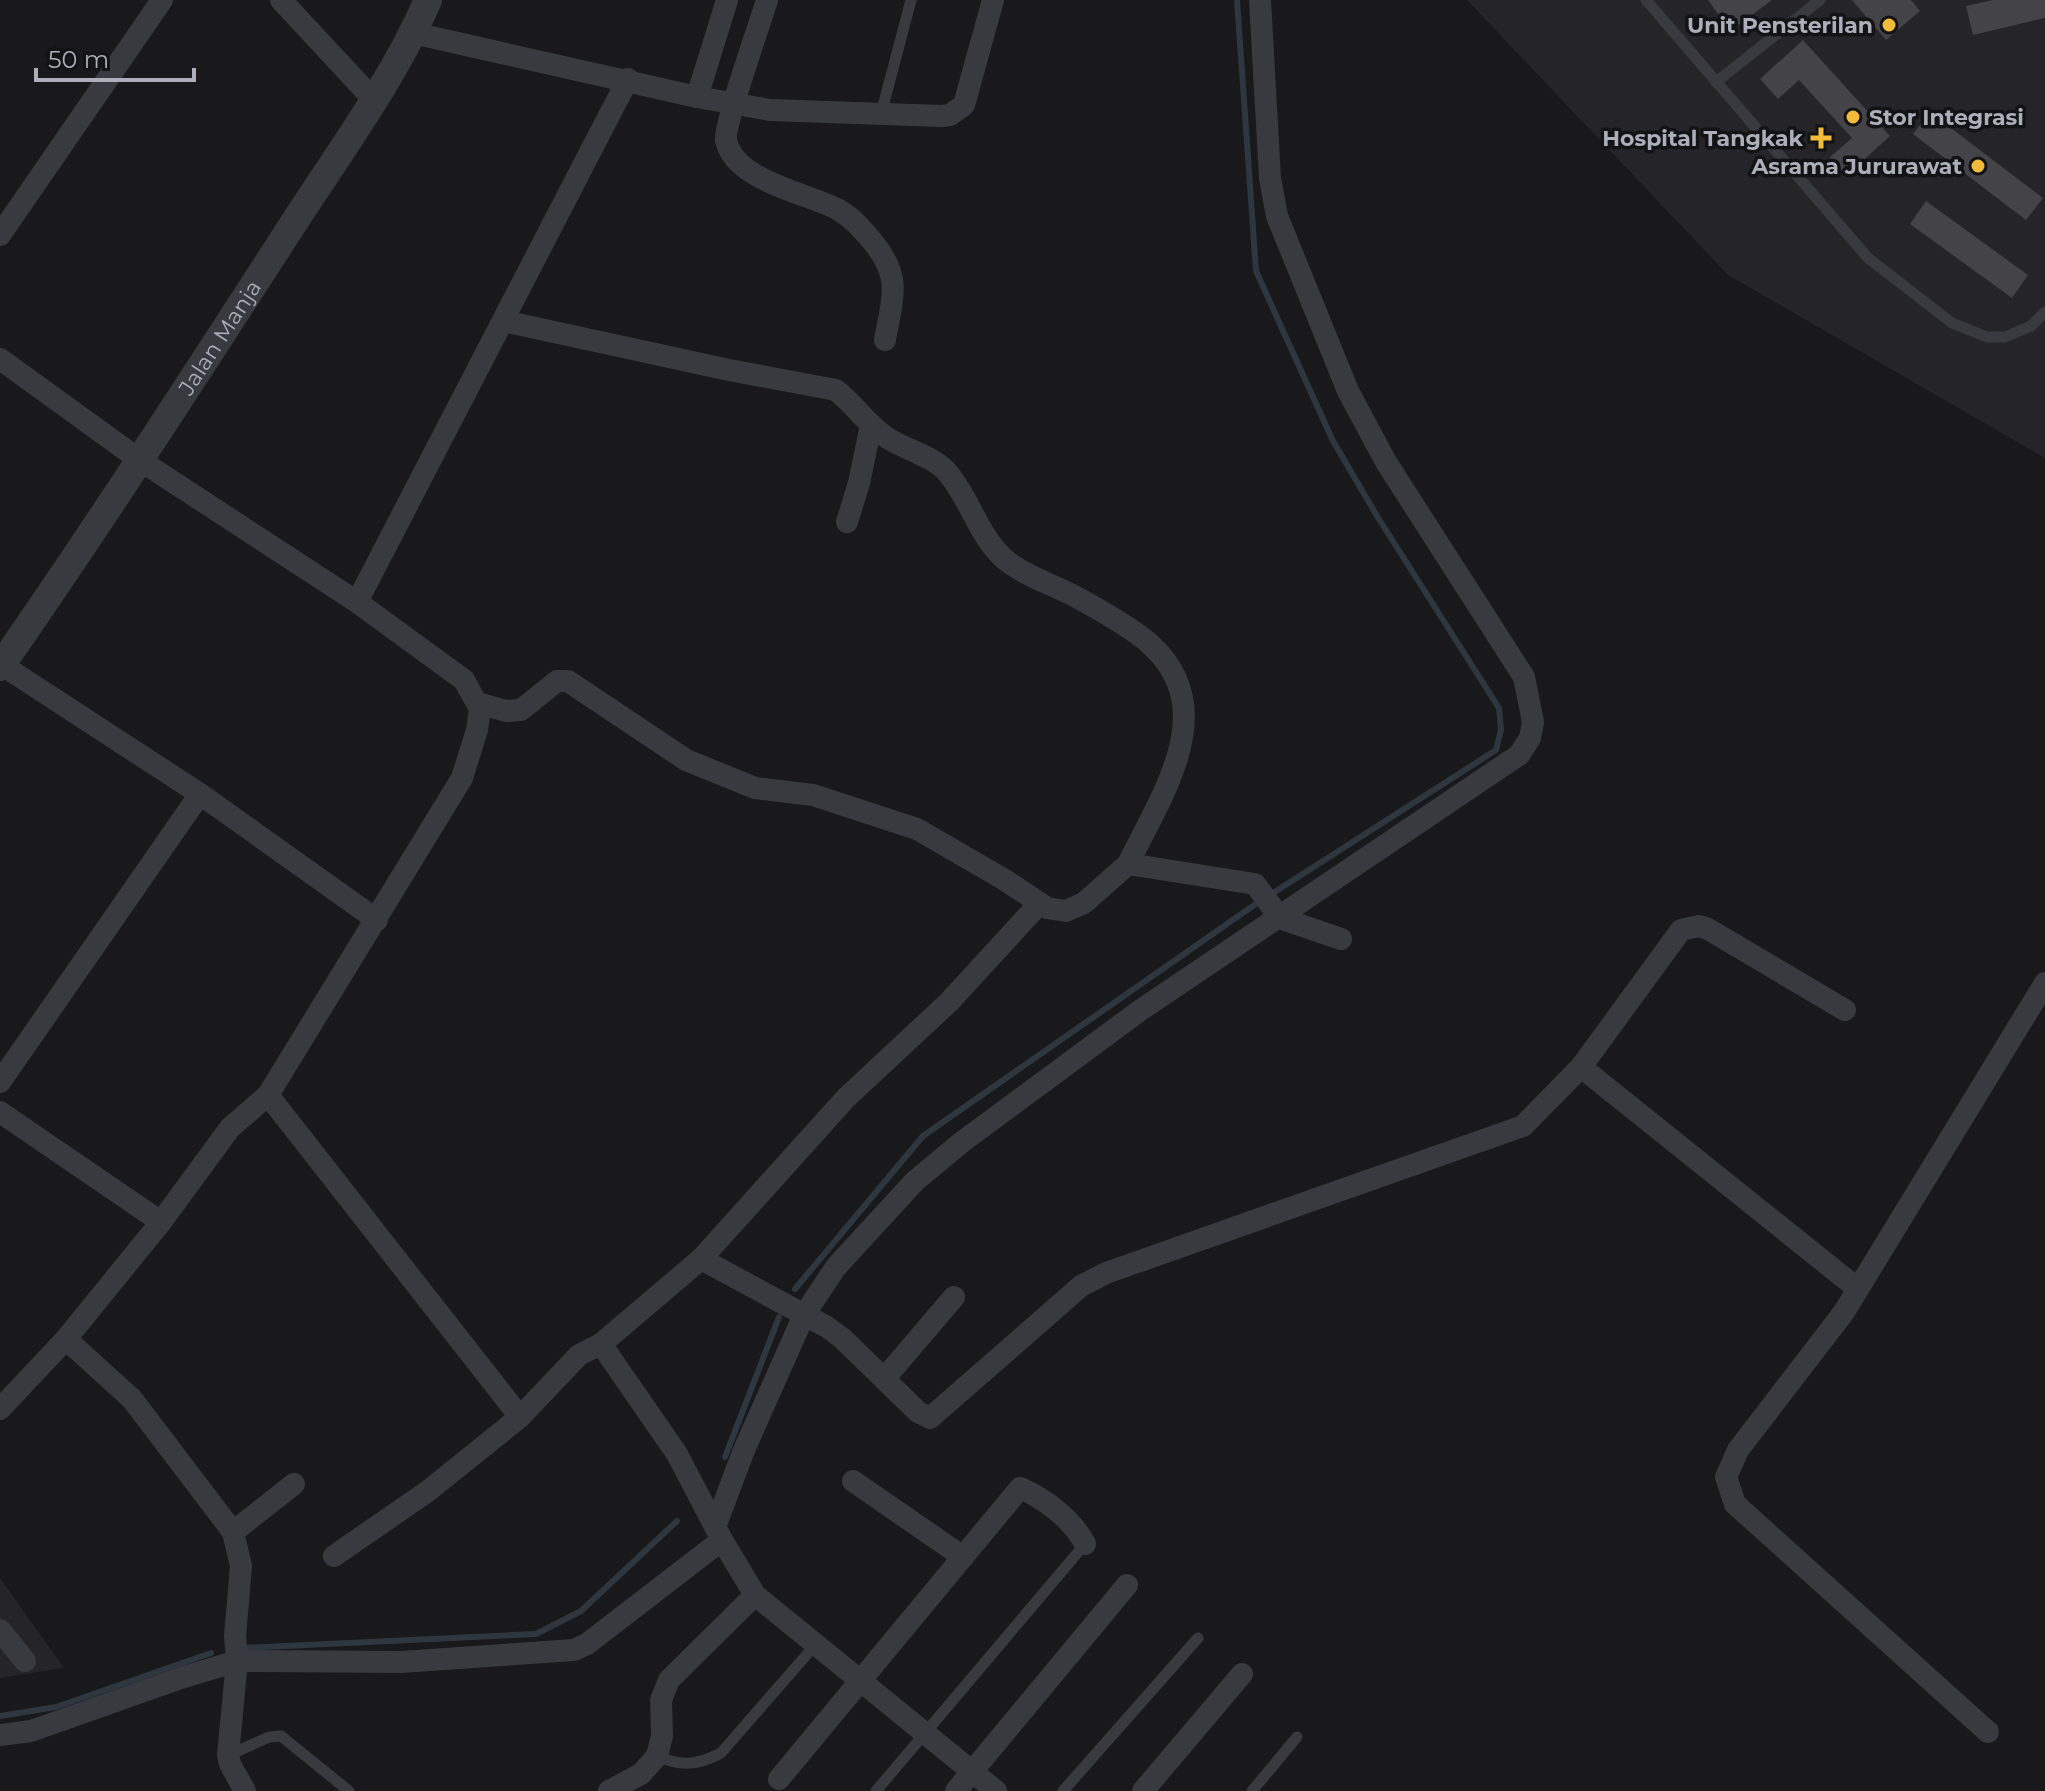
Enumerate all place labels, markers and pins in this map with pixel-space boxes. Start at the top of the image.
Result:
place label: Unit Pensterilan [1687,12,1873,39]
marker: Unit Pensterilan [1880,16,1898,34]
place label: Stor Integrasi [1869,104,2024,131]
marker: Stor Integrasi [1844,108,1862,126]
place label: Hospital Tangkak [1602,125,1804,152]
marker: Hospital Tangkak [1810,127,1832,149]
place label: Asrama Jururawat [1751,153,1962,180]
marker: Asrama Jururawat [1969,157,1987,175]

